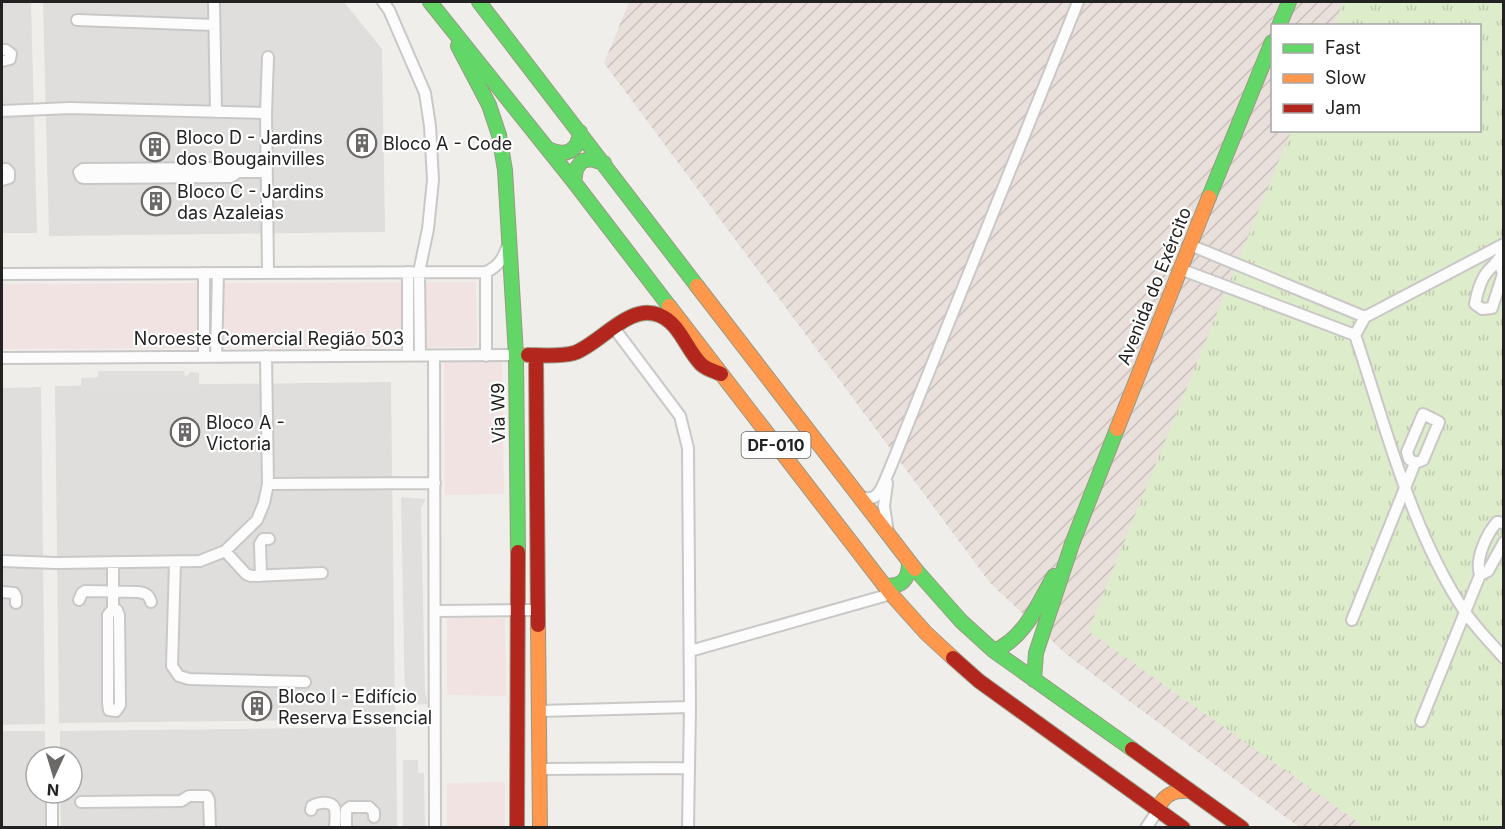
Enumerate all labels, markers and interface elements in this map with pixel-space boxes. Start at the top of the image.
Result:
legend [1271,24,1481,132]
text: Fast [1325,37,1361,58]
text: Slow [1325,67,1366,88]
text: Jam [1325,97,1361,118]
place label: Bloco D - Jardins dos Bougainvilles [176,127,325,169]
building icon: Bloco A - Code [346,127,378,159]
building icon: Bloco D - Jardins dos Bougainvilles [139,131,171,163]
place label: Bloco A - Code [383,133,512,154]
place label: Bloco C - Jardins das Azaleias [177,181,324,223]
building icon: Bloco C - Jardins das Azaleias [140,185,172,217]
street label: Avenida do Exército [1113,204,1195,368]
street label: Noroeste Comercial Região 503 [134,328,404,349]
street label: Via W9 [487,382,509,444]
place label: Bloco A - Victoria [206,412,285,454]
building icon: Bloco A - Victoria [169,416,201,448]
road number: DF-010 [742,432,810,458]
place label: Bloco I - Edifício Reserva Essencial [278,686,432,728]
building icon: Bloco I - Edifício Reserva Essencial [241,690,273,722]
north arrow [24,745,84,805]
text: N [46,780,60,800]

